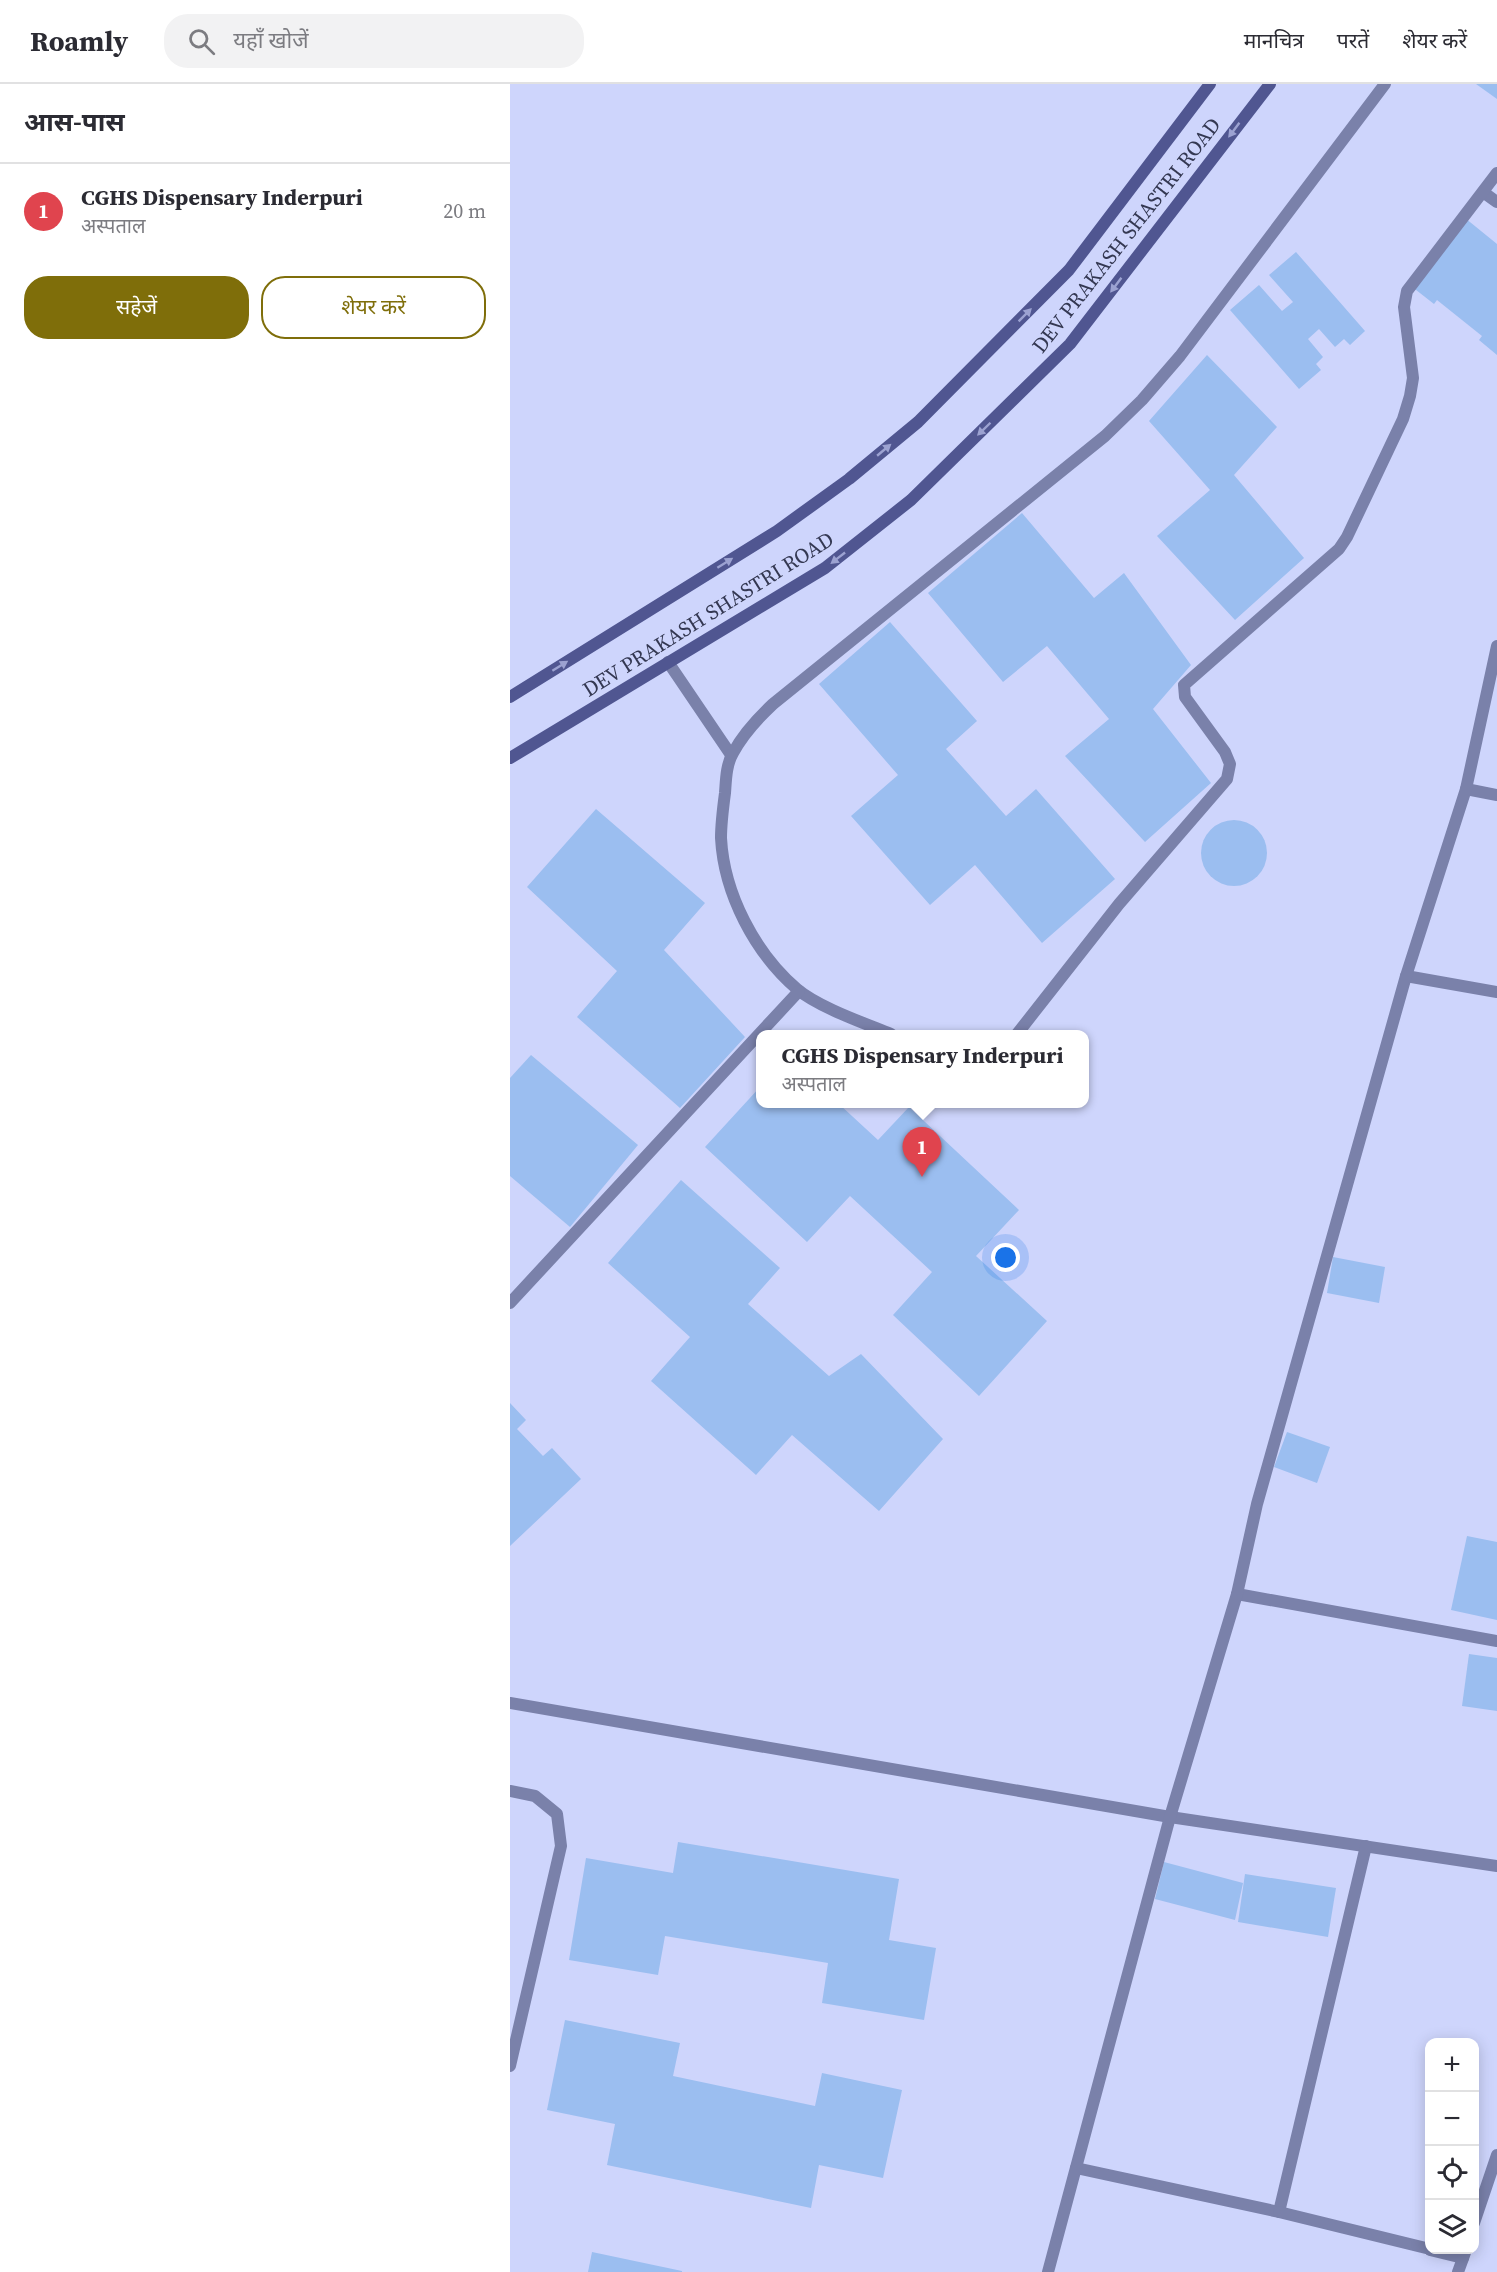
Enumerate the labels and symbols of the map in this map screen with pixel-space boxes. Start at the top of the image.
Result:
street label: DEV PRAKASH SHASTRI ROAD [1025,111,1227,359]
one-way arrow [1229,123,1241,138]
one-way arrow [1109,277,1122,293]
one-way arrow [1017,309,1031,323]
one-way arrow [978,421,992,435]
one-way arrow [876,444,892,457]
street label: DEV PRAKASH SHASTRI ROAD [577,525,839,703]
one-way arrow [831,551,846,563]
one-way arrow [717,557,733,568]
one-way arrow [552,660,568,671]
pin: 1 [902,1128,942,1177]
your location [991,1243,1020,1272]

